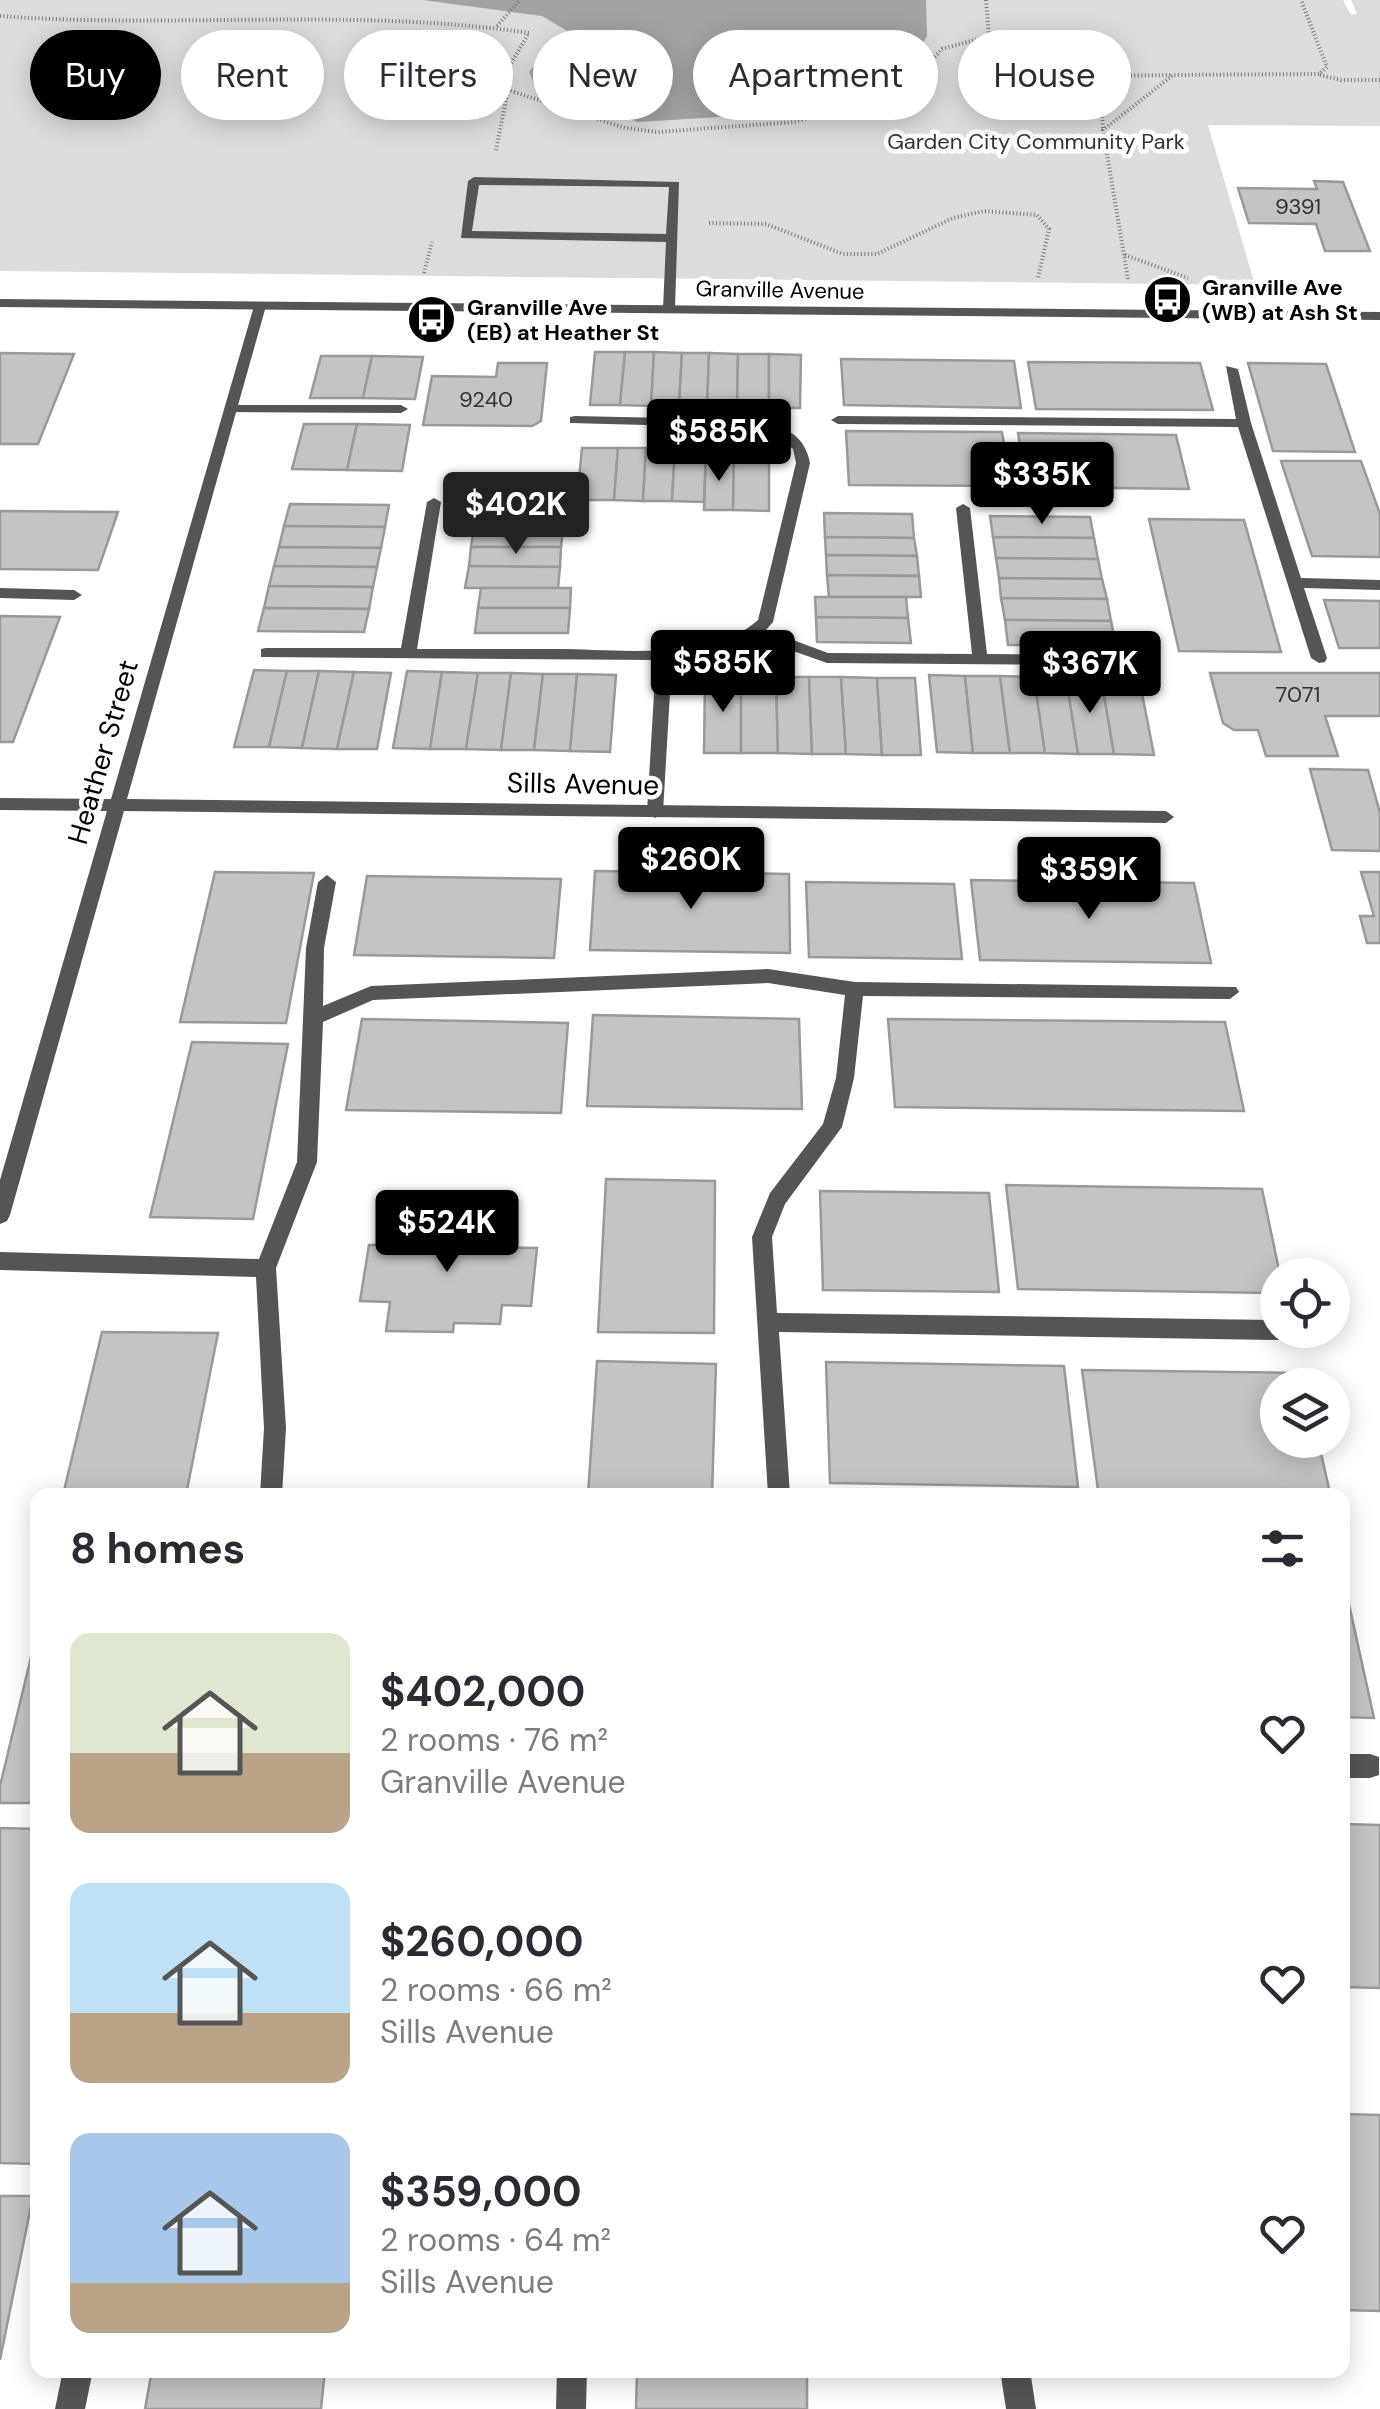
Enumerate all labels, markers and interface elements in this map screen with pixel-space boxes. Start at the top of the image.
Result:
chip: Buy [30,30,161,120]
chip: Rent [181,30,324,120]
chip: Filters [344,30,513,120]
chip: New [533,30,673,120]
chip: Apartment [693,30,938,120]
chip: House [958,30,1131,120]
park label: Garden City Community Park [887,127,1185,156]
house number: 9391 [1275,192,1321,221]
place label: Granville Ave (WB) at Ash St [1202,273,1358,327]
street label: Granville Avenue [695,274,865,306]
bus stop icon: Granville Ave (WB) at Ash St [1141,274,1193,326]
place label: Granville Ave (EB) at Heather St [467,293,659,347]
bus stop icon: Granville Ave (EB) at Heather St [406,294,458,346]
house number: 9240 [459,385,513,414]
pin: $585K [649,399,789,484]
text: $585K [669,410,769,452]
pin: $335K [972,442,1112,527]
text: $335K [993,453,1091,495]
pin: $402K [446,472,586,557]
text: $402K [465,483,567,525]
pin: $585K [653,630,793,715]
pin: $367K [1020,631,1160,716]
text: $585K [673,641,773,683]
text: $367K [1042,642,1138,684]
street label: Heather Street [59,656,147,848]
house number: 7071 [1276,680,1320,709]
street label: Sills Avenue [507,764,659,804]
pin: $260K [621,827,761,912]
pin: $359K [1019,837,1159,922]
text: $260K [640,838,742,880]
text: $359K [1040,848,1139,890]
pin: $524K [377,1190,517,1275]
text: $524K [398,1201,496,1243]
map controls [1260,1258,1350,1458]
button: locate [1260,1258,1350,1348]
button: layers [1260,1368,1350,1458]
text: 8 homes [70,1521,245,1576]
icon: filters [1255,1521,1310,1576]
text: $402,000 [380,1664,585,1719]
icon: home [150,1673,270,1793]
icon: heart [1255,1706,1310,1761]
text: 2 rooms · 76 m² [380,1719,608,1761]
text: Granville Avenue [380,1761,626,1803]
text: $260,000 [380,1914,584,1969]
icon: home [150,1923,270,2043]
icon: heart [1255,1956,1310,2011]
text: 2 rooms · 66 m² [380,1969,612,2011]
text: Sills Avenue [380,2011,554,2053]
text: $359,000 [380,2164,582,2219]
icon: home [150,2173,270,2293]
icon: heart [1255,2206,1310,2261]
text: 2 rooms · 64 m² [380,2219,611,2261]
text: Sills Avenue [380,2261,554,2303]

